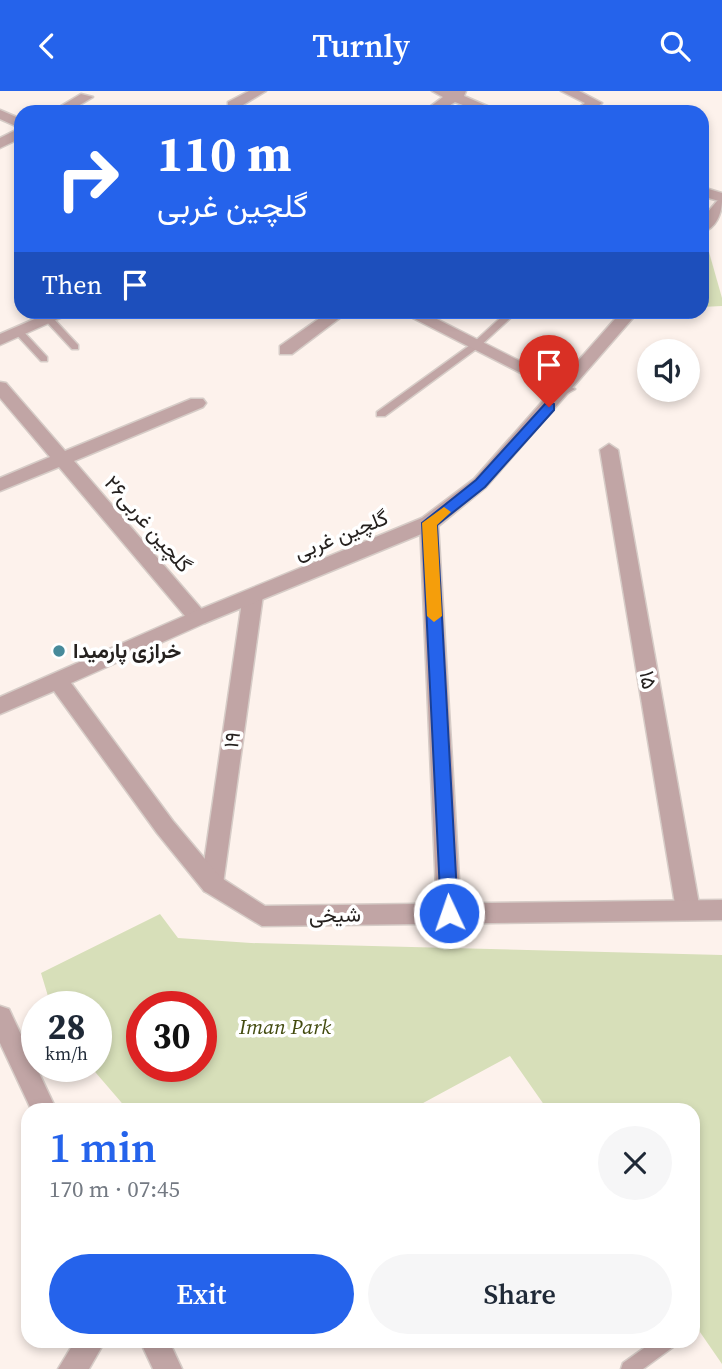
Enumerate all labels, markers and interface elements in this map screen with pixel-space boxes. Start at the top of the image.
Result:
text: Turnly [312,24,410,68]
icon: back [28,27,66,65]
icon: search [656,27,694,65]
text: 110 m [157,120,292,187]
icon: right [42,133,133,224]
text: گلچین غربی [157,184,308,228]
icon: arrive [116,266,154,304]
text: Then [42,267,102,303]
pin [519,335,579,407]
map controls [637,339,700,402]
button: sound [637,339,700,402]
icon: arrive [530,346,568,384]
street label: گلچین غربی۲۶ [98,469,199,579]
street label: گلچین غربی [289,503,392,567]
place label: خرازی پارمیدا [73,636,181,665]
marker: خرازی پارمیدا [51,643,67,659]
street label: ۱۵ [633,668,664,692]
street label: ۱۹ [216,730,247,750]
position arrow [412,876,486,950]
street label: شیخی [309,900,361,929]
speed limit sign: 30 [126,991,217,1082]
text: 28 [48,1003,85,1051]
park label: Iman Park [238,1012,331,1041]
text: km/h [45,1041,88,1066]
text: 1 min [49,1118,157,1176]
button: close [598,1126,672,1200]
text: 170 m · 07:45 [49,1173,180,1205]
button: Exit [49,1254,354,1334]
button: Share [368,1254,672,1334]

